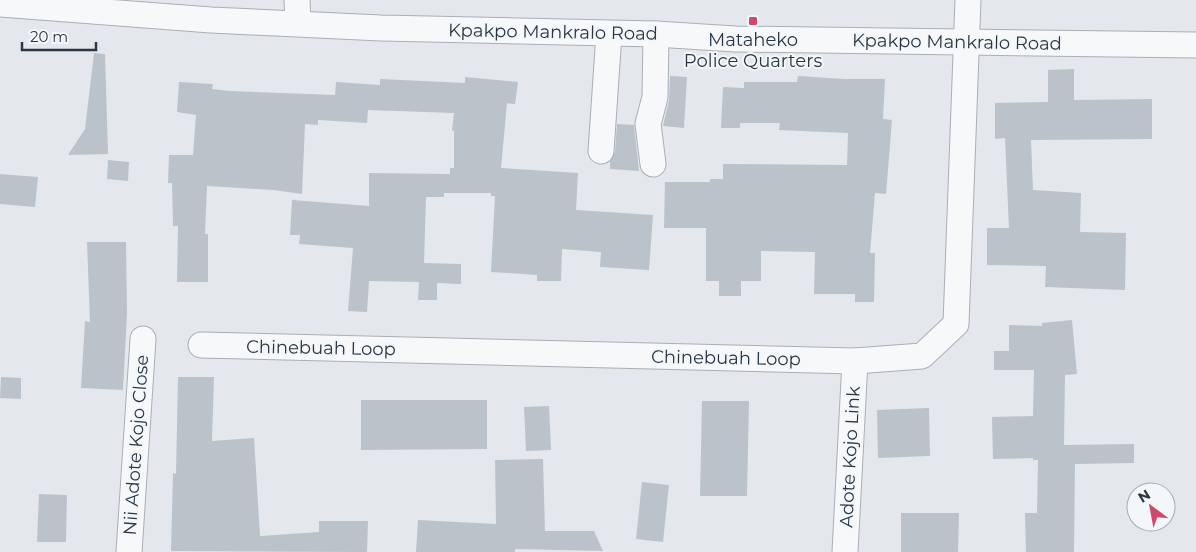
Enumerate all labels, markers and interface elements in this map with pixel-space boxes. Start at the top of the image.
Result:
marker: Mataheko Police Quarters [747,15,759,27]
street label: Kpakpo Mankralo Road [448,19,658,45]
scale bar [22,20,96,52]
text: 20 m [30,27,68,46]
place label: Mataheko Police Quarters [684,29,822,72]
street label: Kpakpo Mankralo Road [852,29,1062,55]
street label: Chinebuah Loop [246,336,396,360]
street label: Chinebuah Loop [651,346,801,370]
street label: Nii Adote Kojo Close [119,354,153,536]
street label: Adote Kojo Link [835,385,865,528]
north arrow [1126,482,1176,532]
text: N [1135,485,1154,507]

